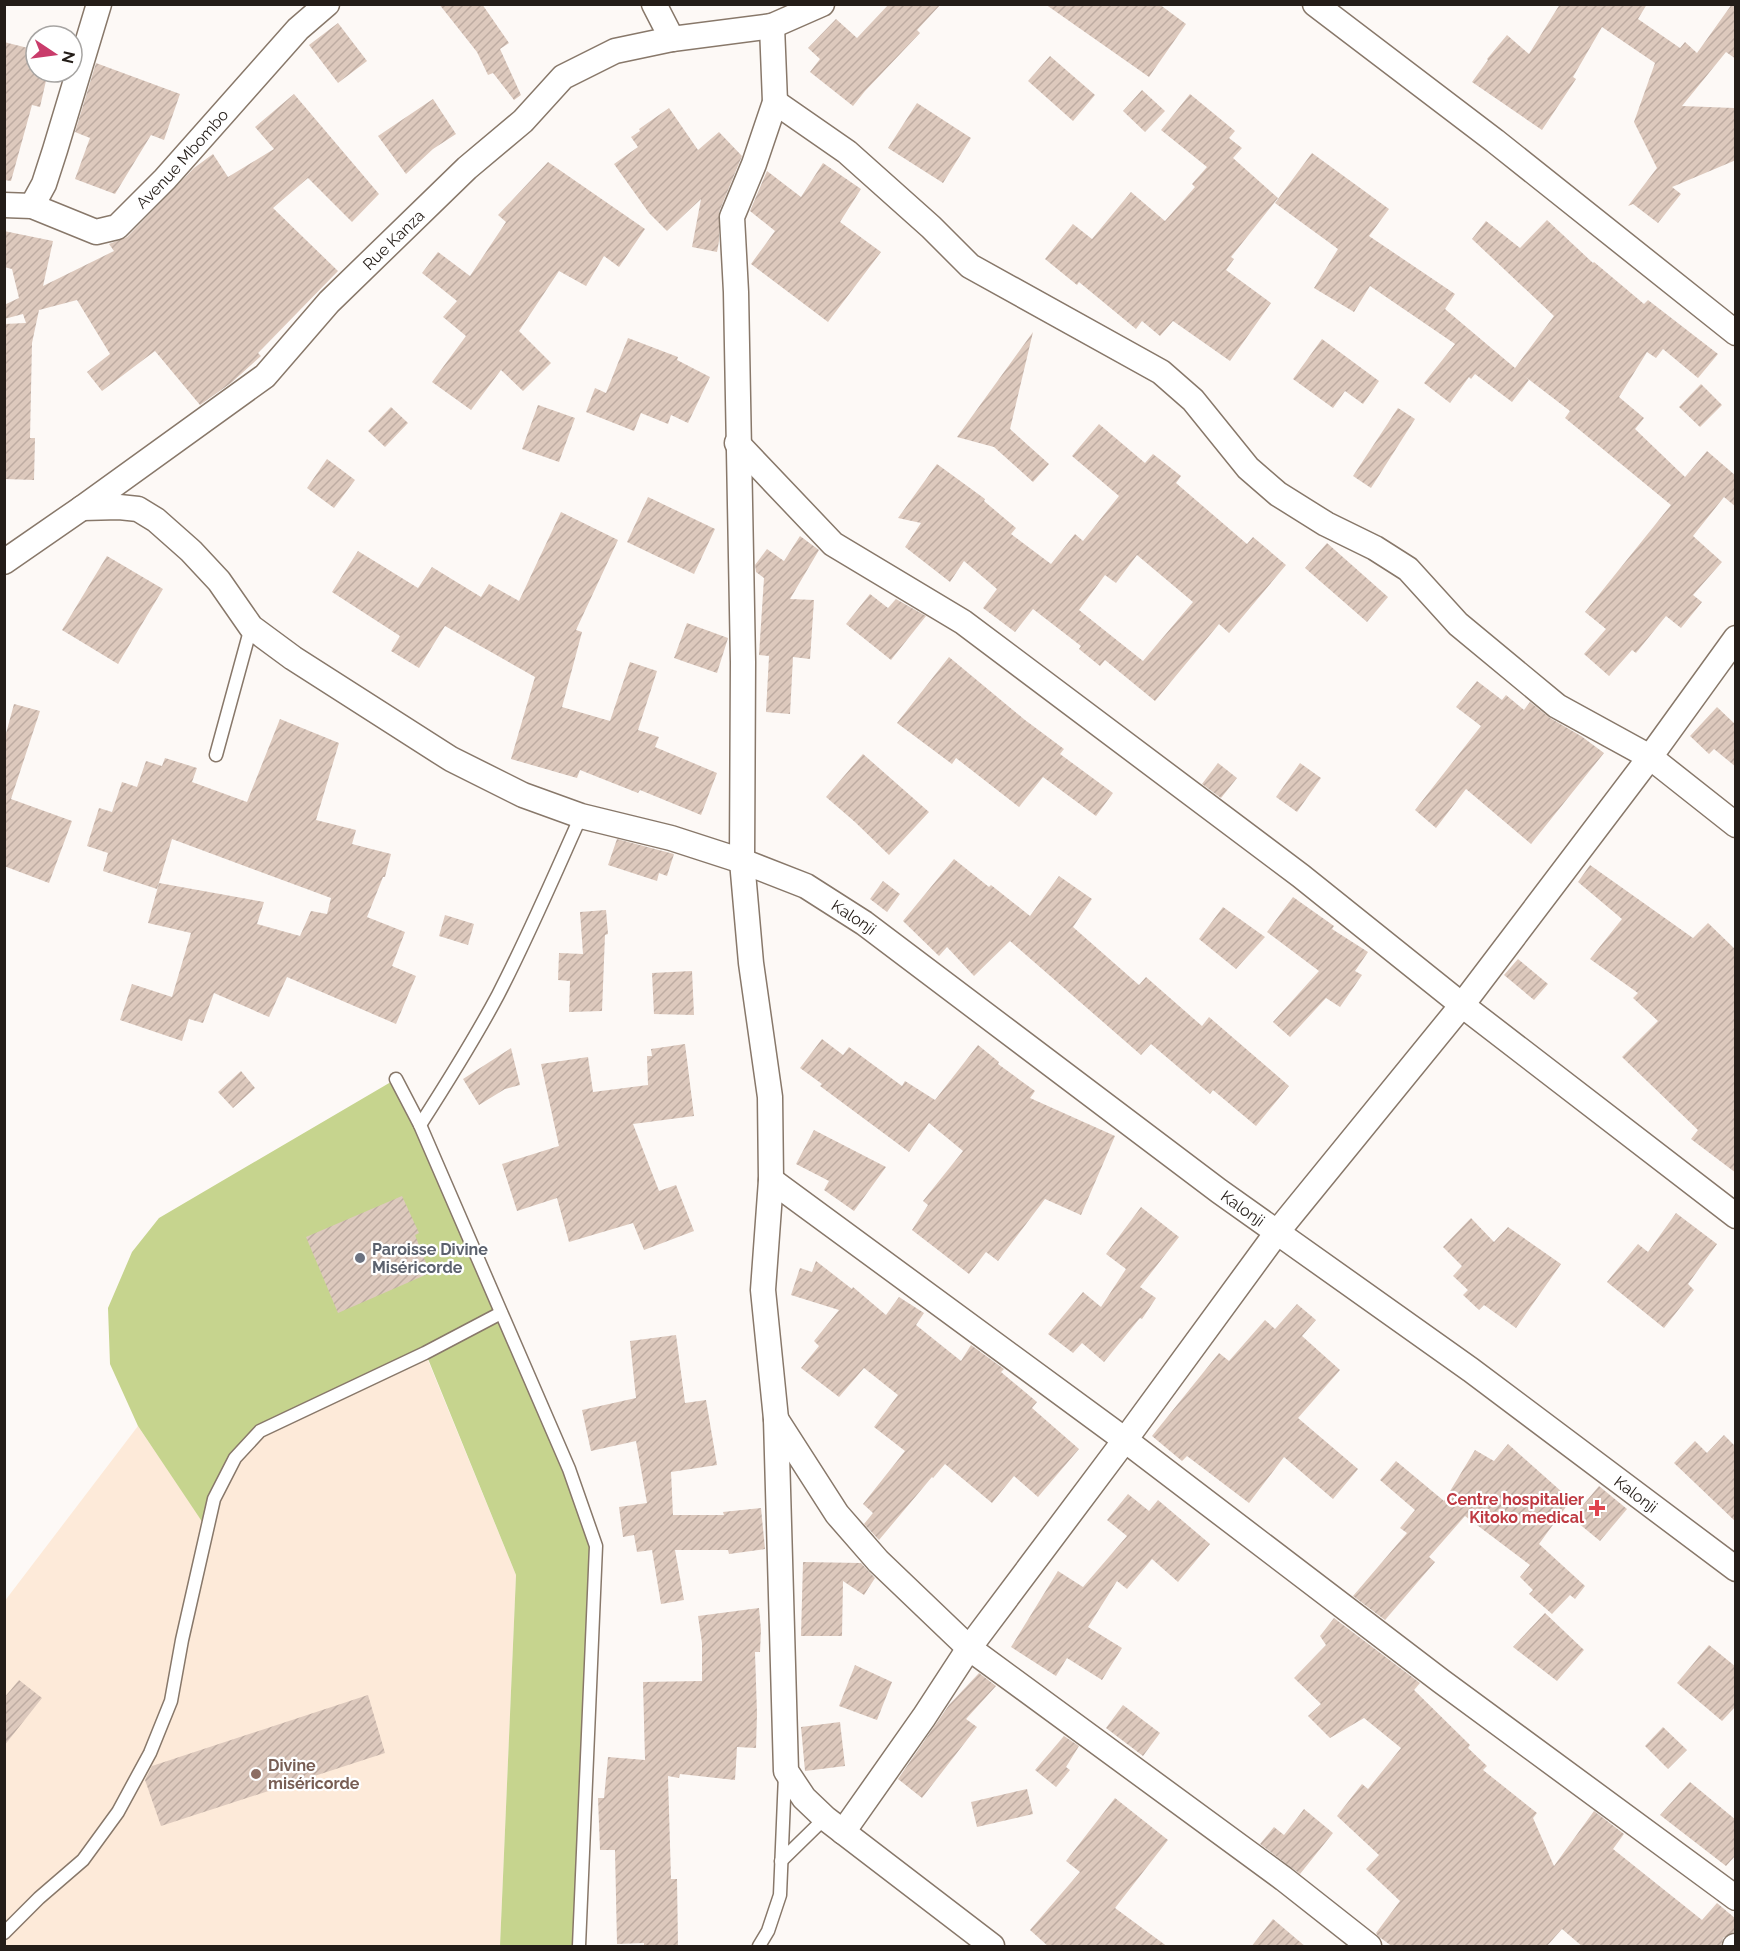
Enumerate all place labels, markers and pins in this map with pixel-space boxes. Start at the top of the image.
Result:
place label: Paroisse Divine Miséricorde [372,1240,488,1277]
marker: Paroisse Divine Miséricorde [353,1251,367,1265]
place label: Centre hospitalier Kitoko medical [1446,1490,1585,1527]
marker: Centre hospitalier Kitoko medical [1588,1499,1606,1517]
place label: Divine miséricorde [268,1756,360,1793]
marker: Divine miséricorde [249,1767,263,1781]

